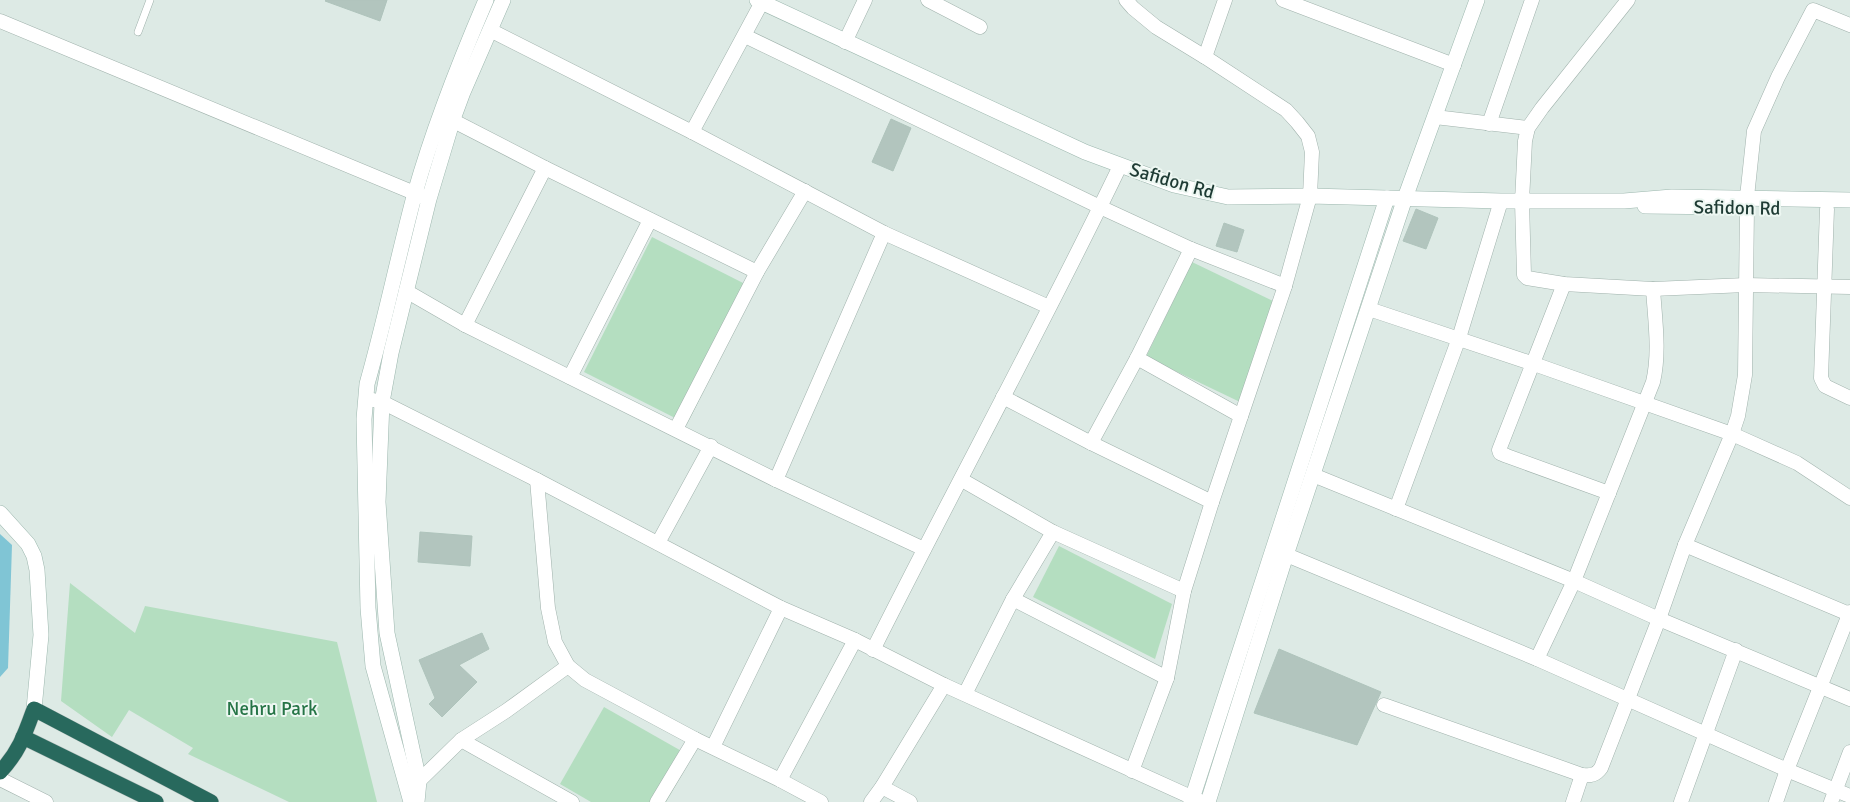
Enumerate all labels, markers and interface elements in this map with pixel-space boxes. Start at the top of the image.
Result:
street label: Safidon Rd [1127,157,1217,205]
street label: Safidon Rd [1693,195,1781,221]
park label: Nehru Park [227,697,318,721]

